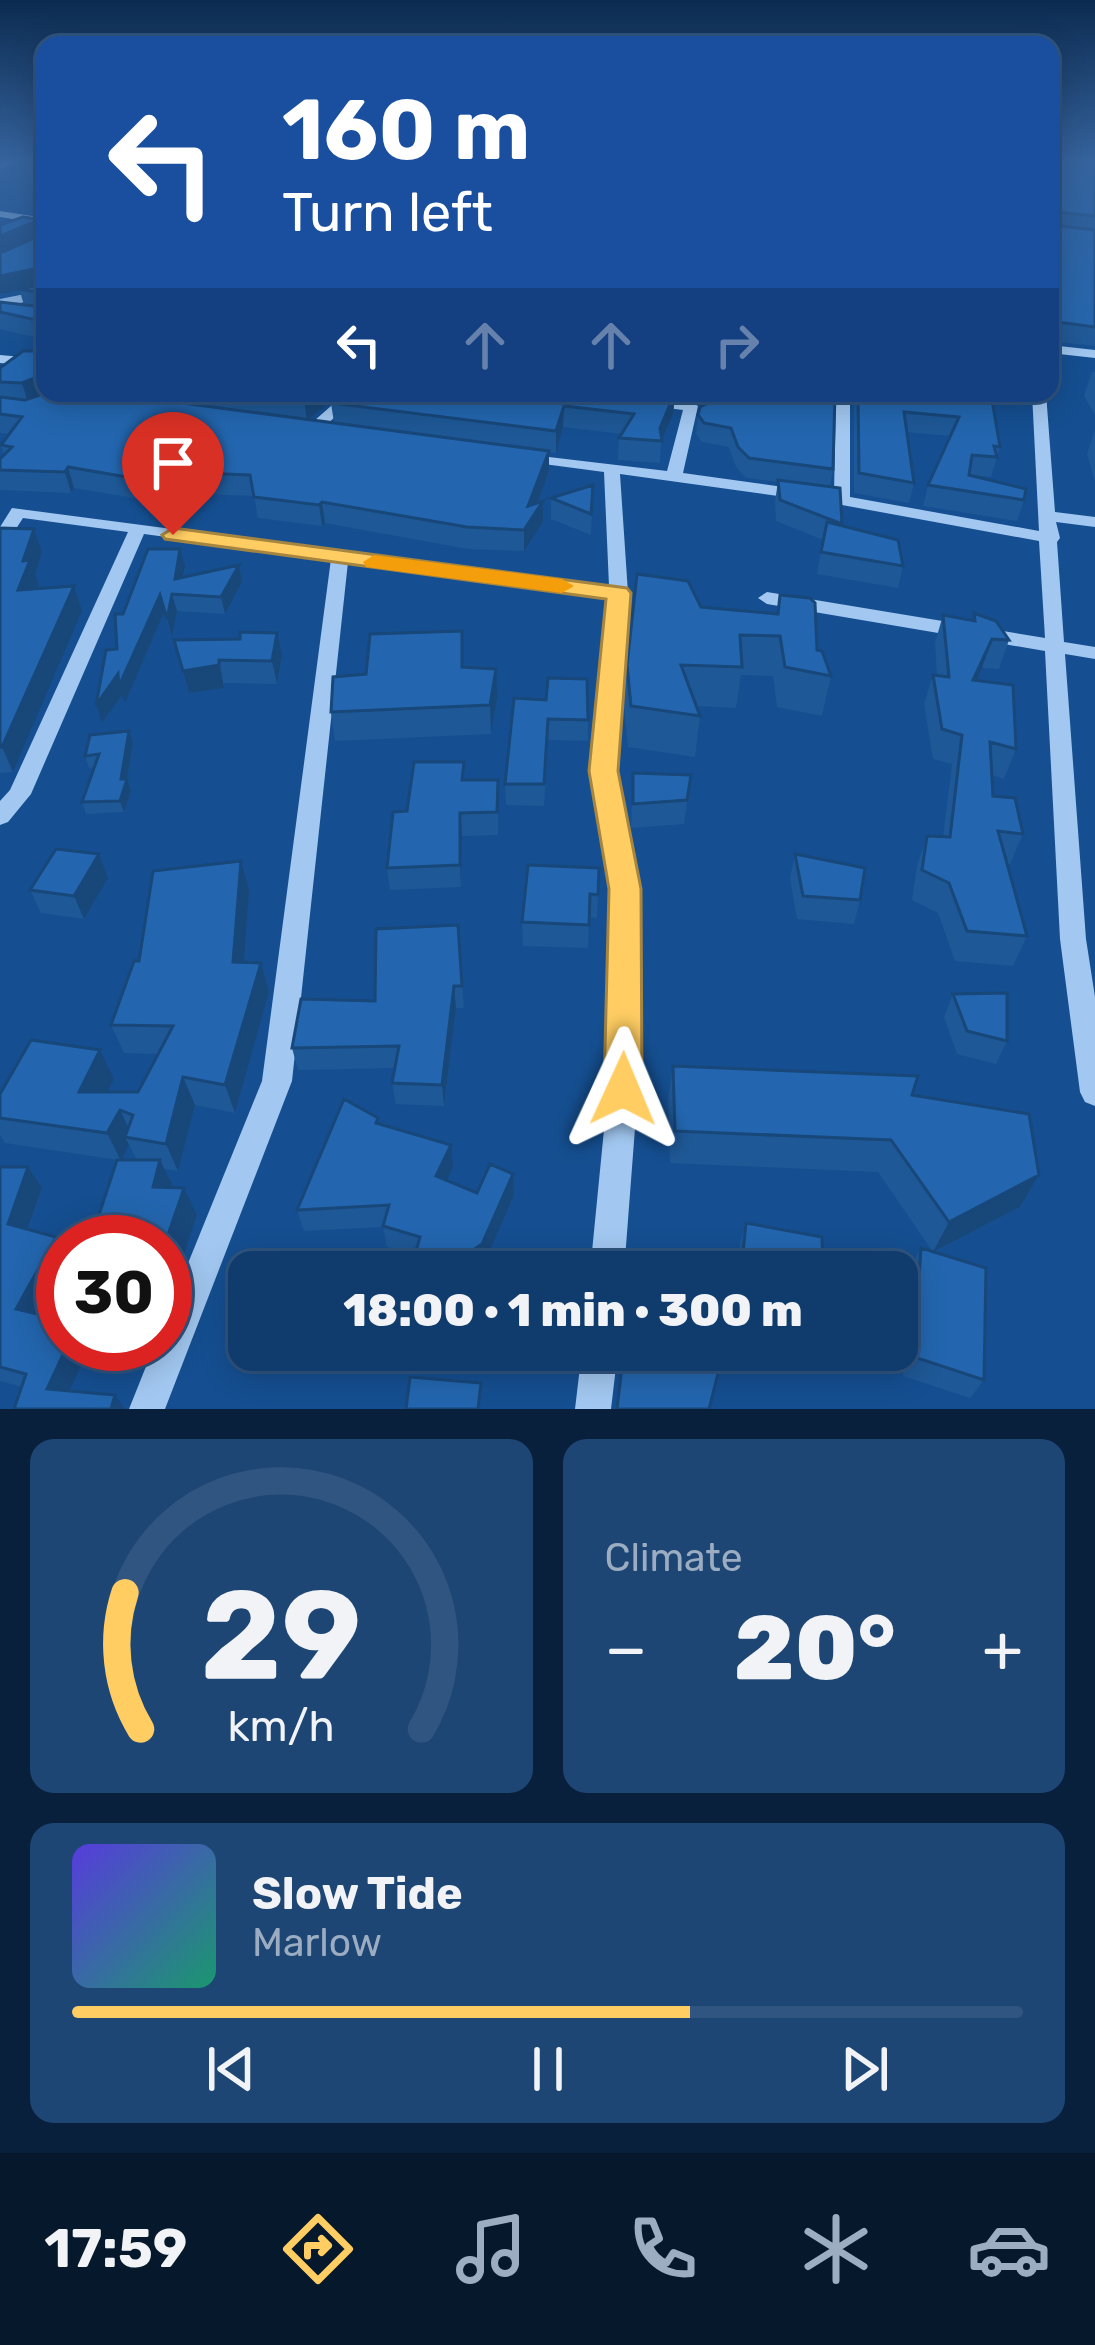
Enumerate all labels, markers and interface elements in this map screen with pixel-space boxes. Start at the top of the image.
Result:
text: 160 m [282,80,530,180]
icon: left [84,84,240,240]
text: Turn left [282,181,493,245]
icon: left [326,312,392,378]
icon: ahead [452,312,518,378]
icon: ahead [578,312,644,378]
icon: right [704,312,770,378]
pin [122,412,224,535]
icon: arrive [140,430,206,496]
position arrow [560,1026,686,1152]
speed limit sign: 30 [36,1215,192,1371]
text: 18:00 · 1 min · 300 m [343,1284,803,1337]
text: Climate [605,1535,743,1581]
text: 29 [201,1561,362,1709]
text: 20° [734,1595,895,1702]
text: − [605,1609,647,1688]
text: + [982,1609,1023,1688]
text: km/h [228,1701,335,1752]
text: Slow Tide [252,1867,463,1920]
text: Marlow [252,1920,382,1966]
icon: previous [198,2036,264,2102]
icon: pause [515,2036,581,2102]
icon: next [832,2036,898,2102]
icon: directions [276,2207,360,2291]
icon: music [449,2207,533,2291]
icon: phone [621,2207,705,2291]
icon: climate [794,2207,878,2291]
icon: car [967,2207,1051,2291]
text: 17:59 [44,2217,187,2281]

